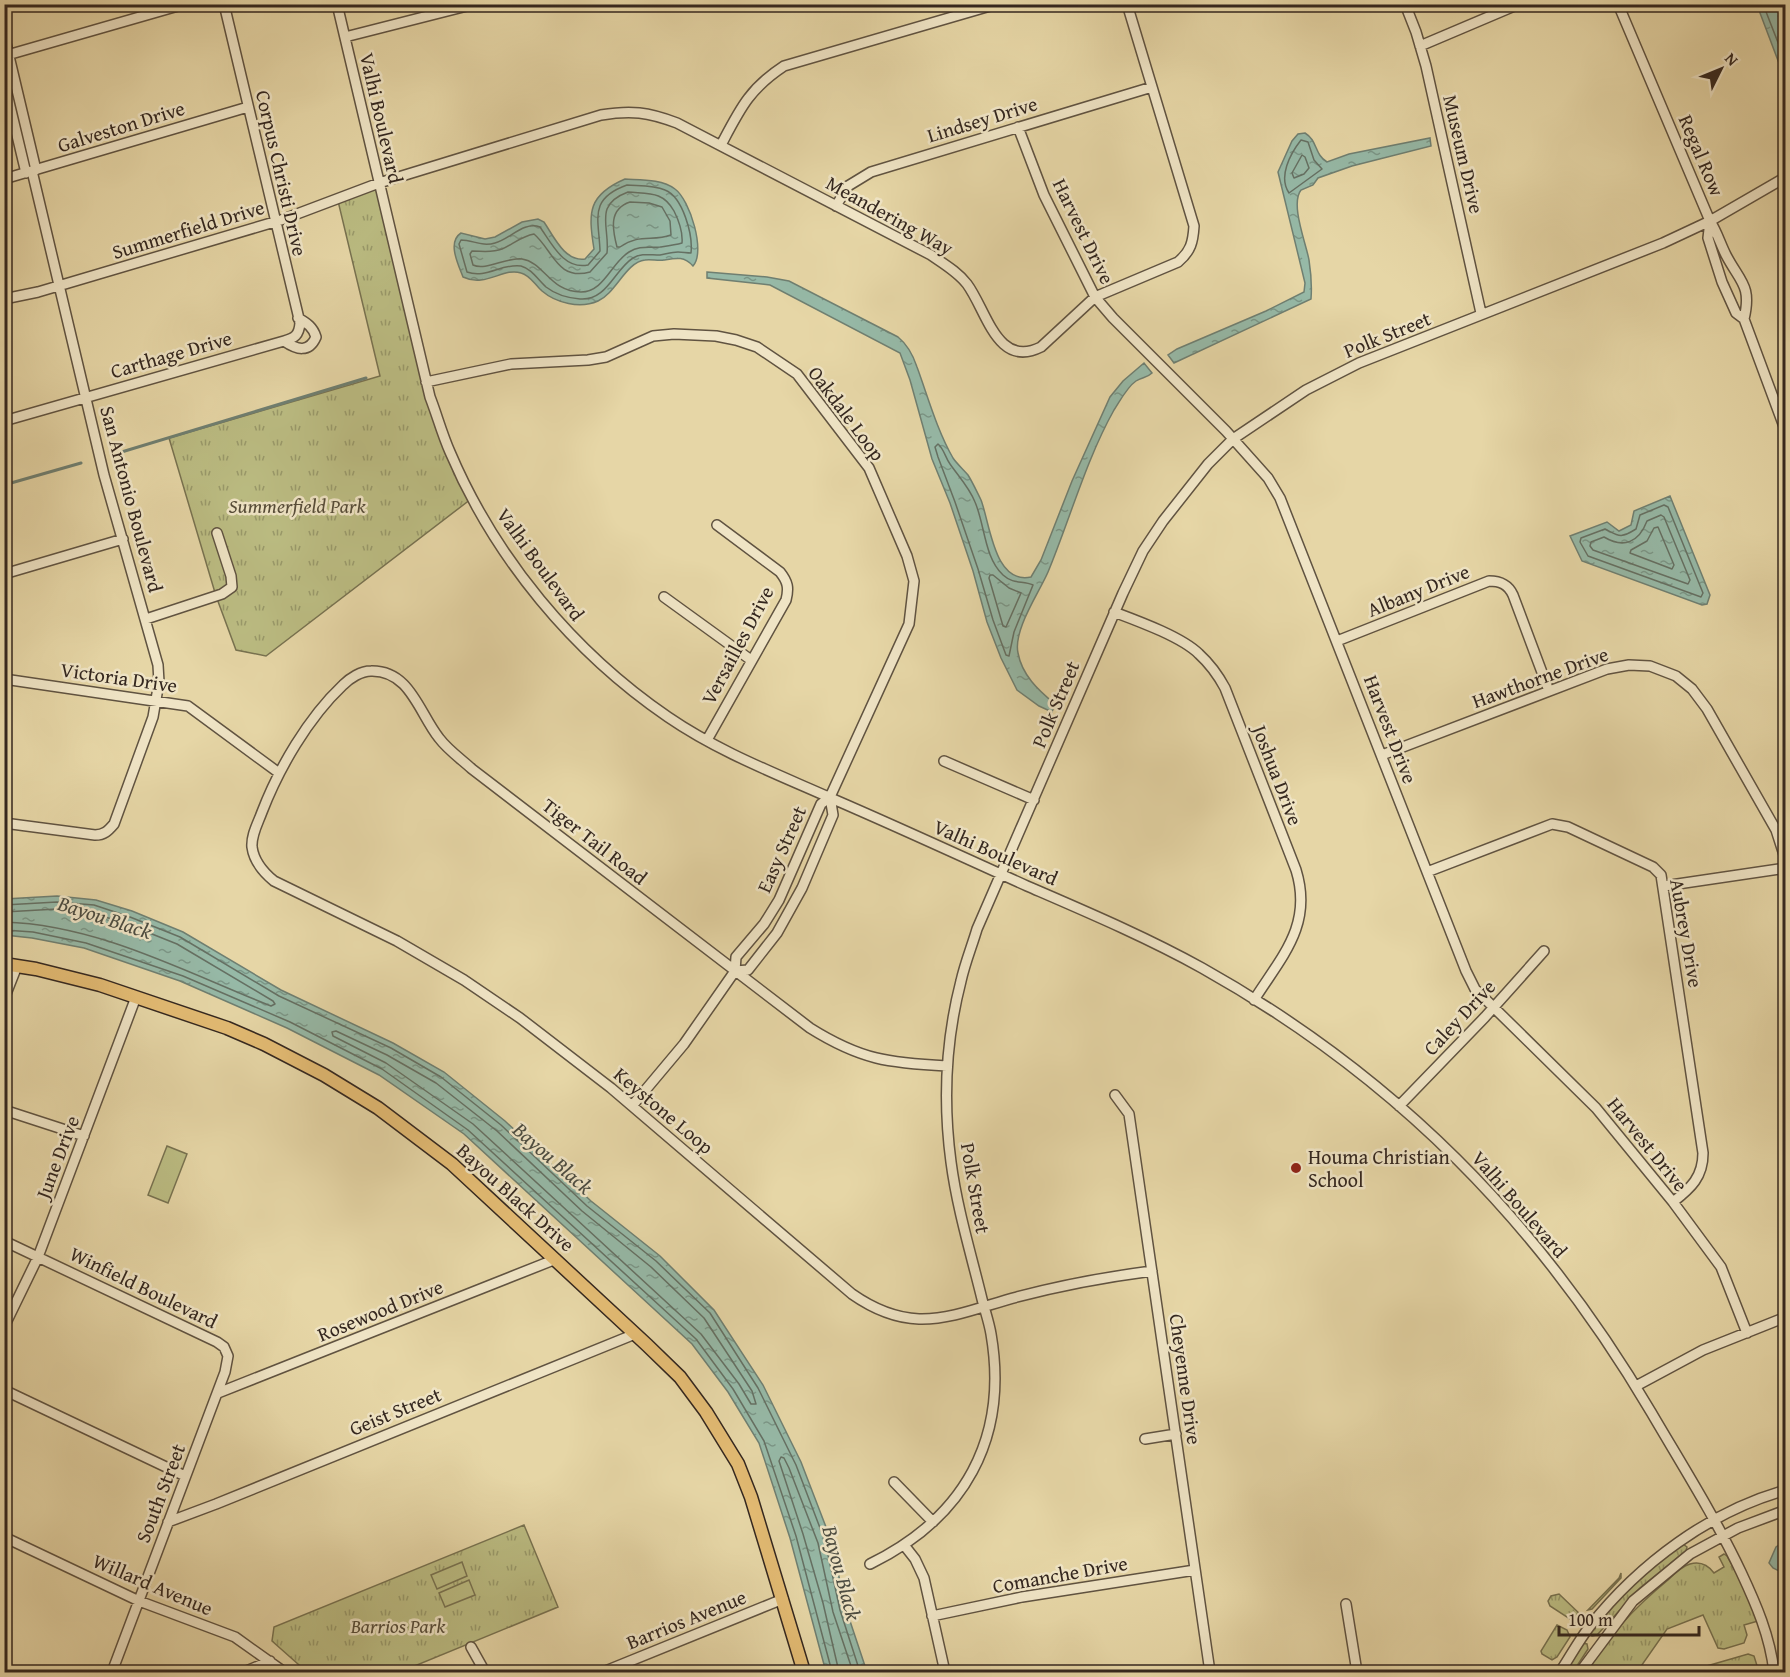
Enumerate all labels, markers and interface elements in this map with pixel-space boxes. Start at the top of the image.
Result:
north arrow [1691,39,1751,99]
text: N [1720,47,1745,71]
street label: Valhi Boulevard [353,50,411,187]
street label: Corpus Christi Drive [249,87,315,259]
street label: Lindsey Drive [923,88,1041,150]
street label: Museum Drive [1436,92,1492,216]
street label: Galveston Drive [54,93,188,159]
street label: Regal Row [1672,110,1732,201]
street label: Meandering Way [821,168,959,262]
street label: Harvest Drive [1046,173,1122,289]
street label: Summerfield Drive [108,192,268,266]
street label: Polk Street [1339,303,1435,365]
street label: Carthage Drive [107,323,235,385]
street label: Oakdale Loop [802,359,892,467]
street label: San Antonio Boulevard [93,403,171,596]
park label: Summerfield Park [228,491,366,520]
street label: Valhi Boulevard [490,502,592,627]
street label: Albany Drive [1362,556,1474,624]
street label: Versailles Drive [694,581,780,709]
street label: Hawthorne Drive [1468,639,1612,715]
street label: Victoria Drive [59,654,179,700]
street label: Polk Street [1024,656,1086,752]
street label: Harvest Drive [1357,671,1425,787]
street label: Joshua Drive [1245,718,1310,829]
street label: Tiger Tail Road [536,791,654,891]
street label: Easy Street [749,801,813,897]
street label: Valhi Boulevard [929,812,1063,892]
street label: Aubrey Drive [1663,876,1711,990]
water label: Bayou Black [53,887,156,947]
street label: Caley Drive [1416,973,1502,1061]
street label: Keystone Loop [608,1060,720,1161]
street label: Harvest Drive [1601,1091,1695,1197]
street label: June Drive [27,1111,86,1206]
water label: Bayou Black [505,1114,600,1202]
street label: Bayou Black Drive [450,1136,582,1258]
street label: Polk Street [954,1140,998,1236]
place label: Houma Christian School [1308,1142,1450,1194]
street label: Valhi Boulevard [1465,1144,1575,1264]
marker: Houma Christian School [1289,1161,1303,1175]
street label: Winfield Boulevard [65,1239,223,1335]
street label: Rosewood Drive [313,1272,447,1348]
street label: Cheyenne Drive [1162,1312,1210,1446]
street label: Geist Street [345,1379,445,1443]
street label: South Street [128,1439,192,1547]
water label: Bayou Black [814,1521,870,1624]
street label: Willard Avenue [88,1546,218,1622]
street label: Comanche Drive [990,1548,1130,1600]
street label: Barrios Avenue [622,1582,750,1656]
scale bar [1559,1599,1698,1637]
text: 100 m [1568,1606,1613,1633]
park label: Barrios Park [350,1611,446,1640]

